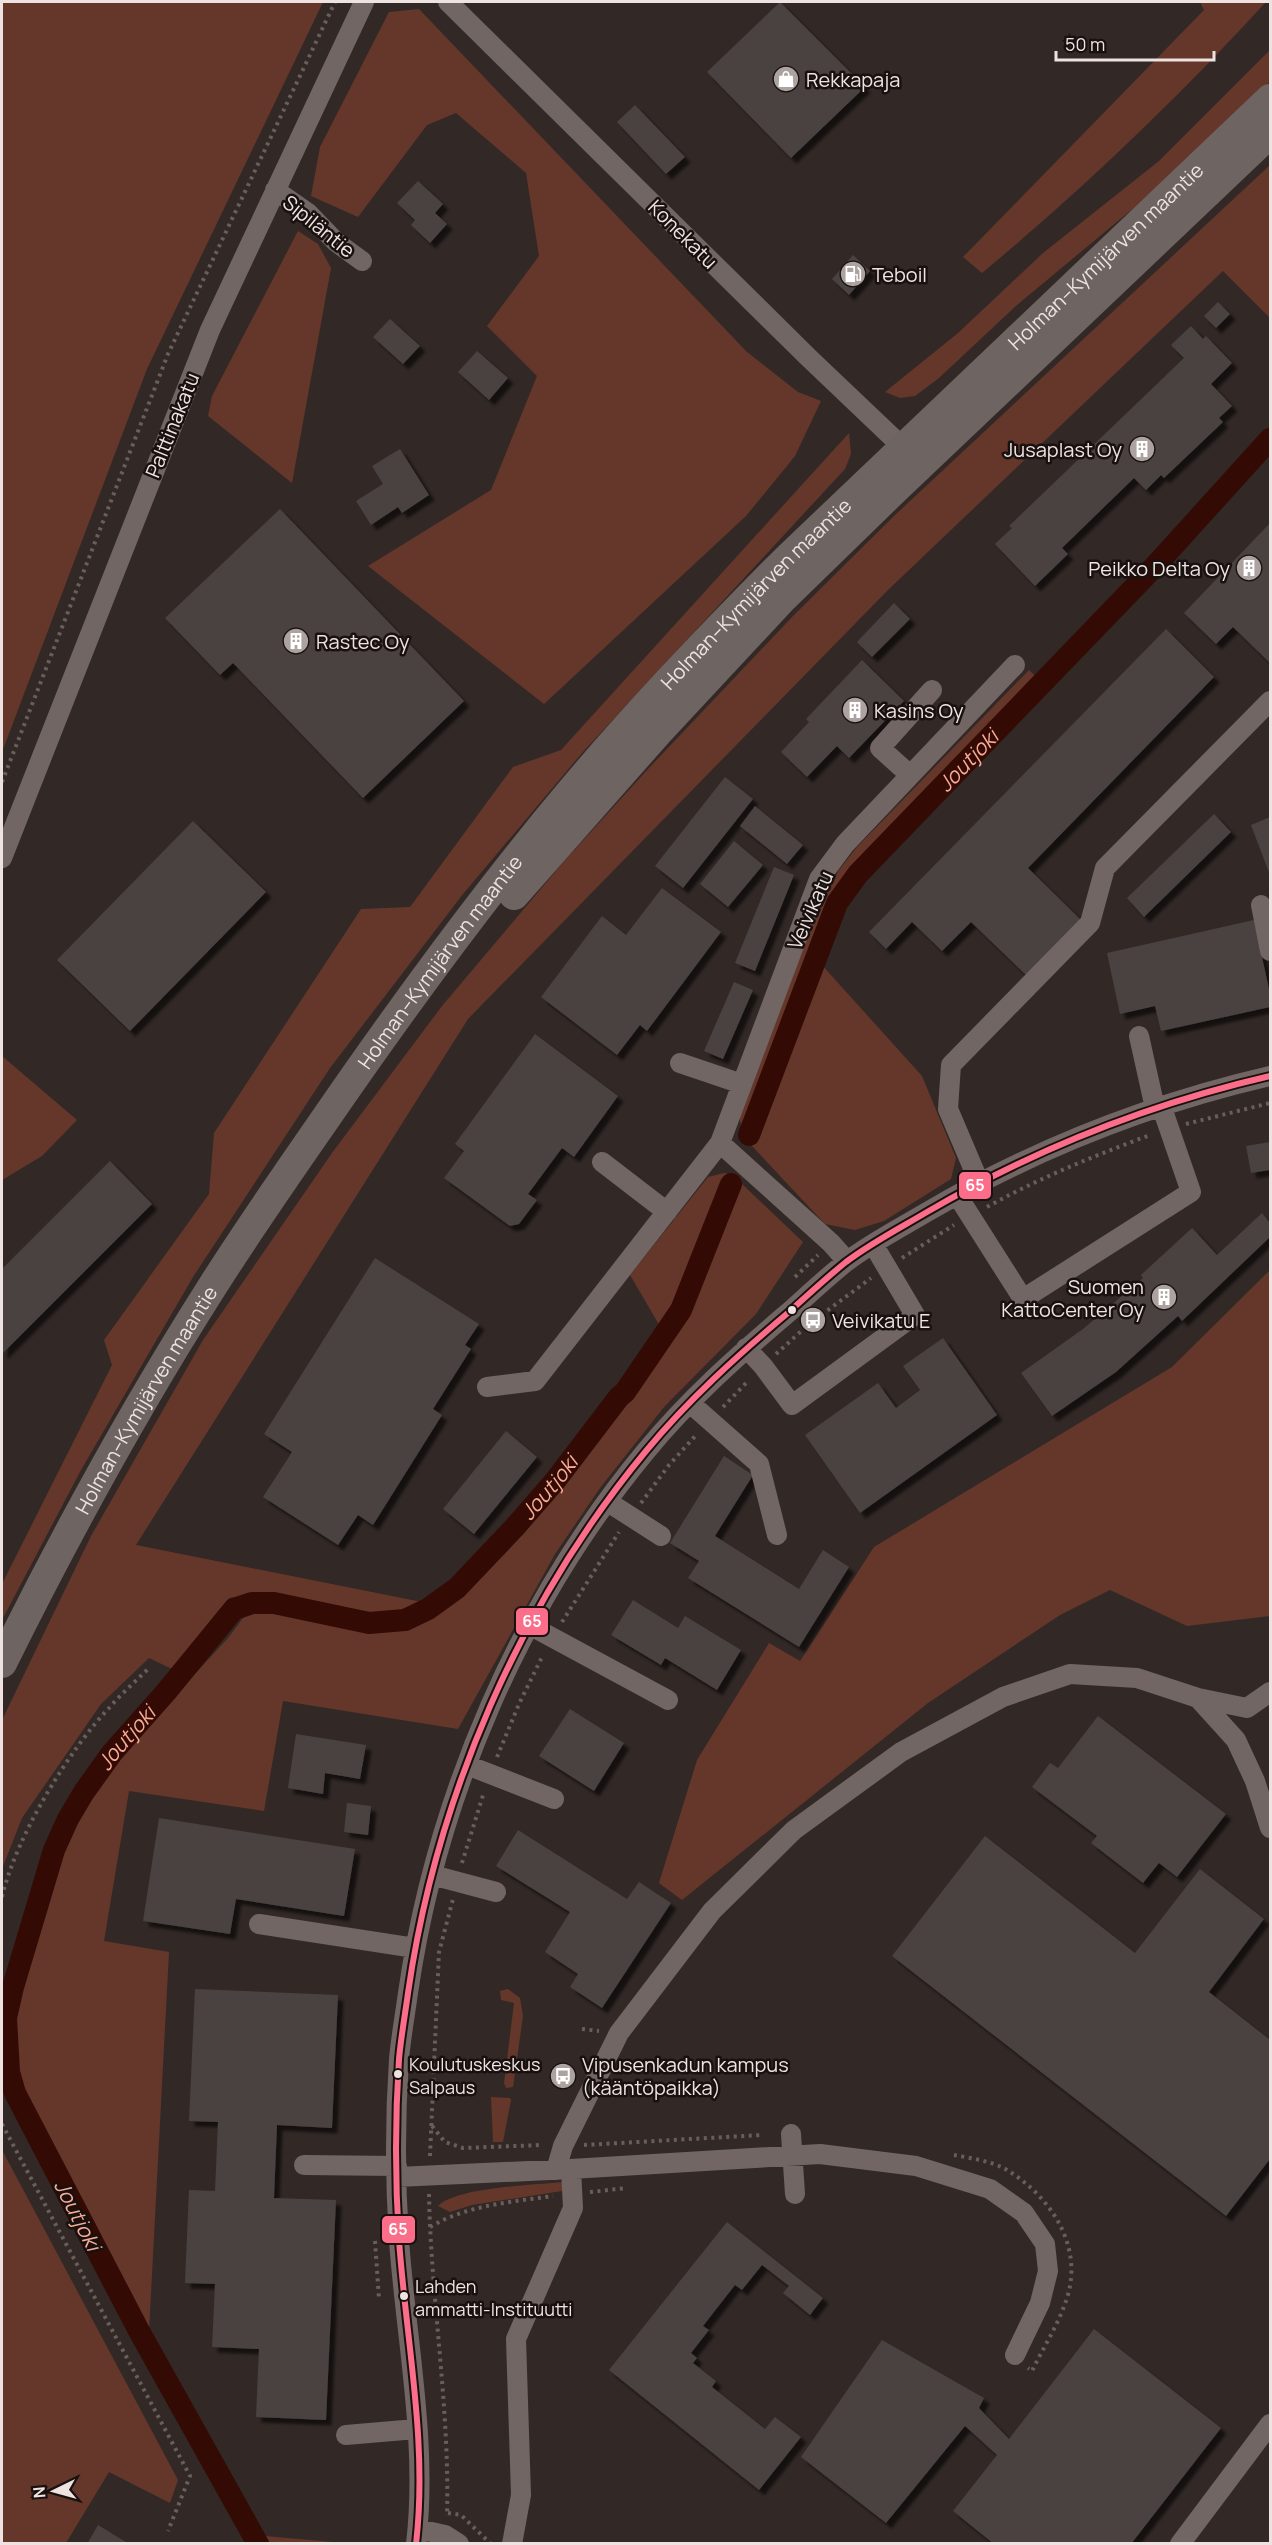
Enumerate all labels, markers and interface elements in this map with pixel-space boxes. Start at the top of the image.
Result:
scale bar [1056,24,1214,62]
text: 50 m [1065,32,1105,56]
shop icon: Rekkapaja [771,64,801,94]
place label: Rekkapaja [806,66,900,93]
street label: Holman–Kymijärven maantie [1002,156,1209,355]
street label: Sipiläntie [277,189,361,263]
street label: Konekatu [643,194,723,274]
fuel station icon: Teboil [838,259,868,289]
place label: Teboil [872,261,927,288]
street label: Palttinakatu [139,369,205,481]
building icon: Jusaplast Oy [1127,434,1157,464]
place label: Jusaplast Oy [1004,436,1122,463]
street label: Holman–Kymijärven maantie [654,492,857,695]
building icon: Peikko Delta Oy [1234,553,1264,583]
place label: Peikko Delta Oy [1088,555,1230,582]
building icon: Rastec Oy [281,626,311,656]
place label: Rastec Oy [316,628,410,655]
building icon: Kasins Oy [840,695,870,725]
place label: Kasins Oy [874,697,964,724]
water label: Joutjoki [931,721,1006,797]
street label: Holman–Kymijärven maantie [351,849,528,1074]
street label: Veivikatu [781,867,839,953]
line badge: 65 [958,1171,992,1200]
text: 65 [965,1174,985,1196]
place label: Suomen KattoCenter Oy [1001,1273,1144,1323]
street label: Holman–Kymijärven maantie [68,1280,223,1519]
building icon: Suomen KattoCenter Oy [1149,1282,1179,1312]
unlabelled marker [786,1304,798,1316]
bus stop icon: Veivikatu E [798,1305,828,1335]
place label: Veivikatu E [832,1307,930,1334]
water label: Joutjoki [514,1447,586,1526]
line badge: 65 [515,1607,549,1636]
text: 65 [522,1610,542,1632]
water label: Joutjoki [90,1698,163,1775]
place label: Vipusenkadun kampus (kääntöpaikka) [582,2051,789,2101]
place label: Koulutuskeskus Salpaus [409,2052,540,2099]
bus stop icon: Vipusenkadun kampus (kääntöpaikka) [548,2061,578,2091]
marker: Koulutuskeskus Salpaus [392,2068,404,2080]
water label: Joutjoki [48,2175,109,2258]
line badge: 65 [381,2215,416,2244]
text: 65 [388,2218,408,2240]
place label: Lahden ammatti-Instituutti [415,2274,573,2321]
marker: Lahden ammatti-Instituutti [398,2290,410,2302]
north arrow [24,2461,84,2521]
text: N [28,2486,51,2499]

